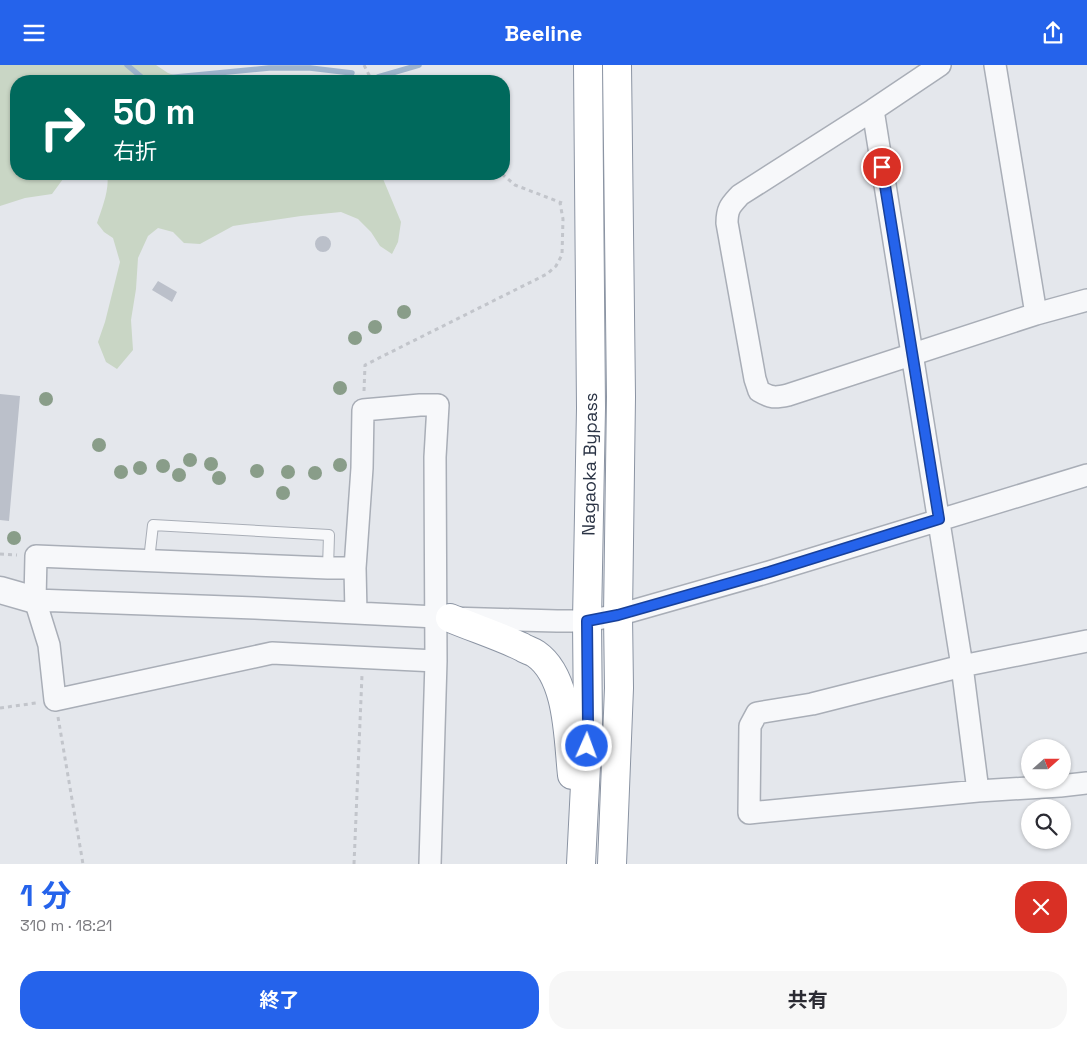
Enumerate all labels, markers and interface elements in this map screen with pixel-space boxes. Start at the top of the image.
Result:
icon: menu [20,19,48,47]
text: Beeline [505,19,582,47]
icon: share [1039,19,1067,47]
text: 50 m [113,90,195,134]
icon: right [30,95,95,160]
text: 右折 [113,137,157,165]
pin [861,146,903,188]
icon: arrive [868,153,896,181]
street label: Nagaoka Bypass [577,393,602,536]
position arrow [560,719,612,771]
north arrow [1021,739,1071,789]
map controls [1021,739,1071,849]
button: search [1021,799,1071,849]
text: 1 分 [20,876,71,915]
button: close [1015,881,1067,933]
text: 310 m · 18:21 [20,915,113,936]
button: 終了 [20,971,539,1029]
button: 共有 [549,971,1067,1029]

